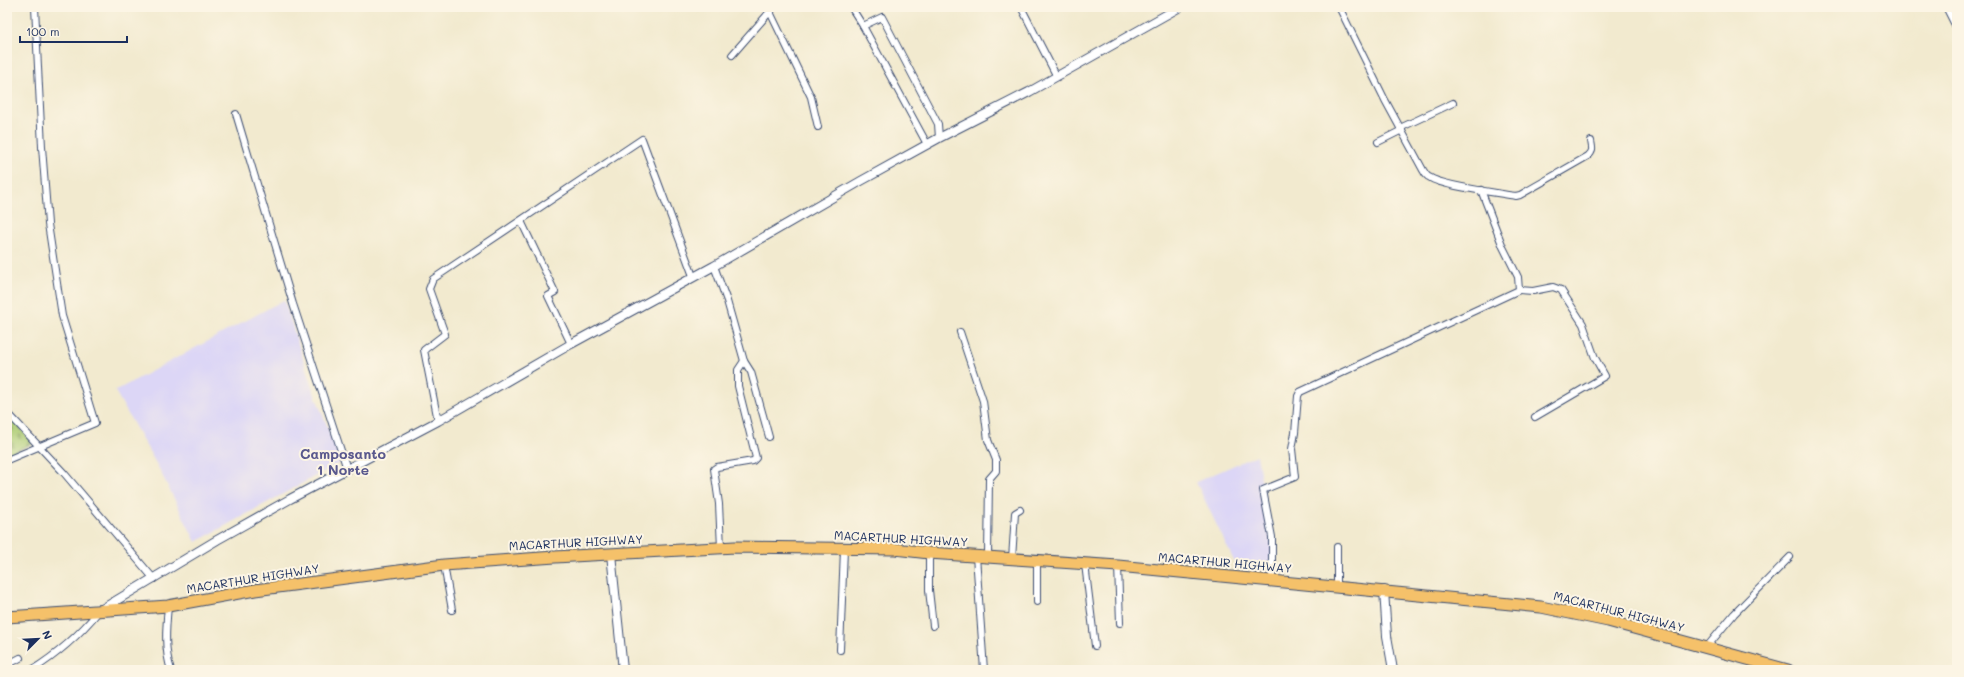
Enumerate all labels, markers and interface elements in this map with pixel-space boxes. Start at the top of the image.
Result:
scale bar [20,18,127,44]
text: 100 m [26,23,60,39]
district label: Camposanto 1 Norte [300,444,386,479]
street label: MACARTHUR HIGHWAY [833,526,969,550]
street label: MACARTHUR HIGHWAY [508,530,644,554]
street label: MACARTHUR HIGHWAY [1157,548,1293,576]
street label: MACARTHUR HIGHWAY [185,560,321,596]
street label: MACARTHUR HIGHWAY [1552,587,1687,635]
north arrow [18,619,58,659]
text: N [39,628,56,642]

